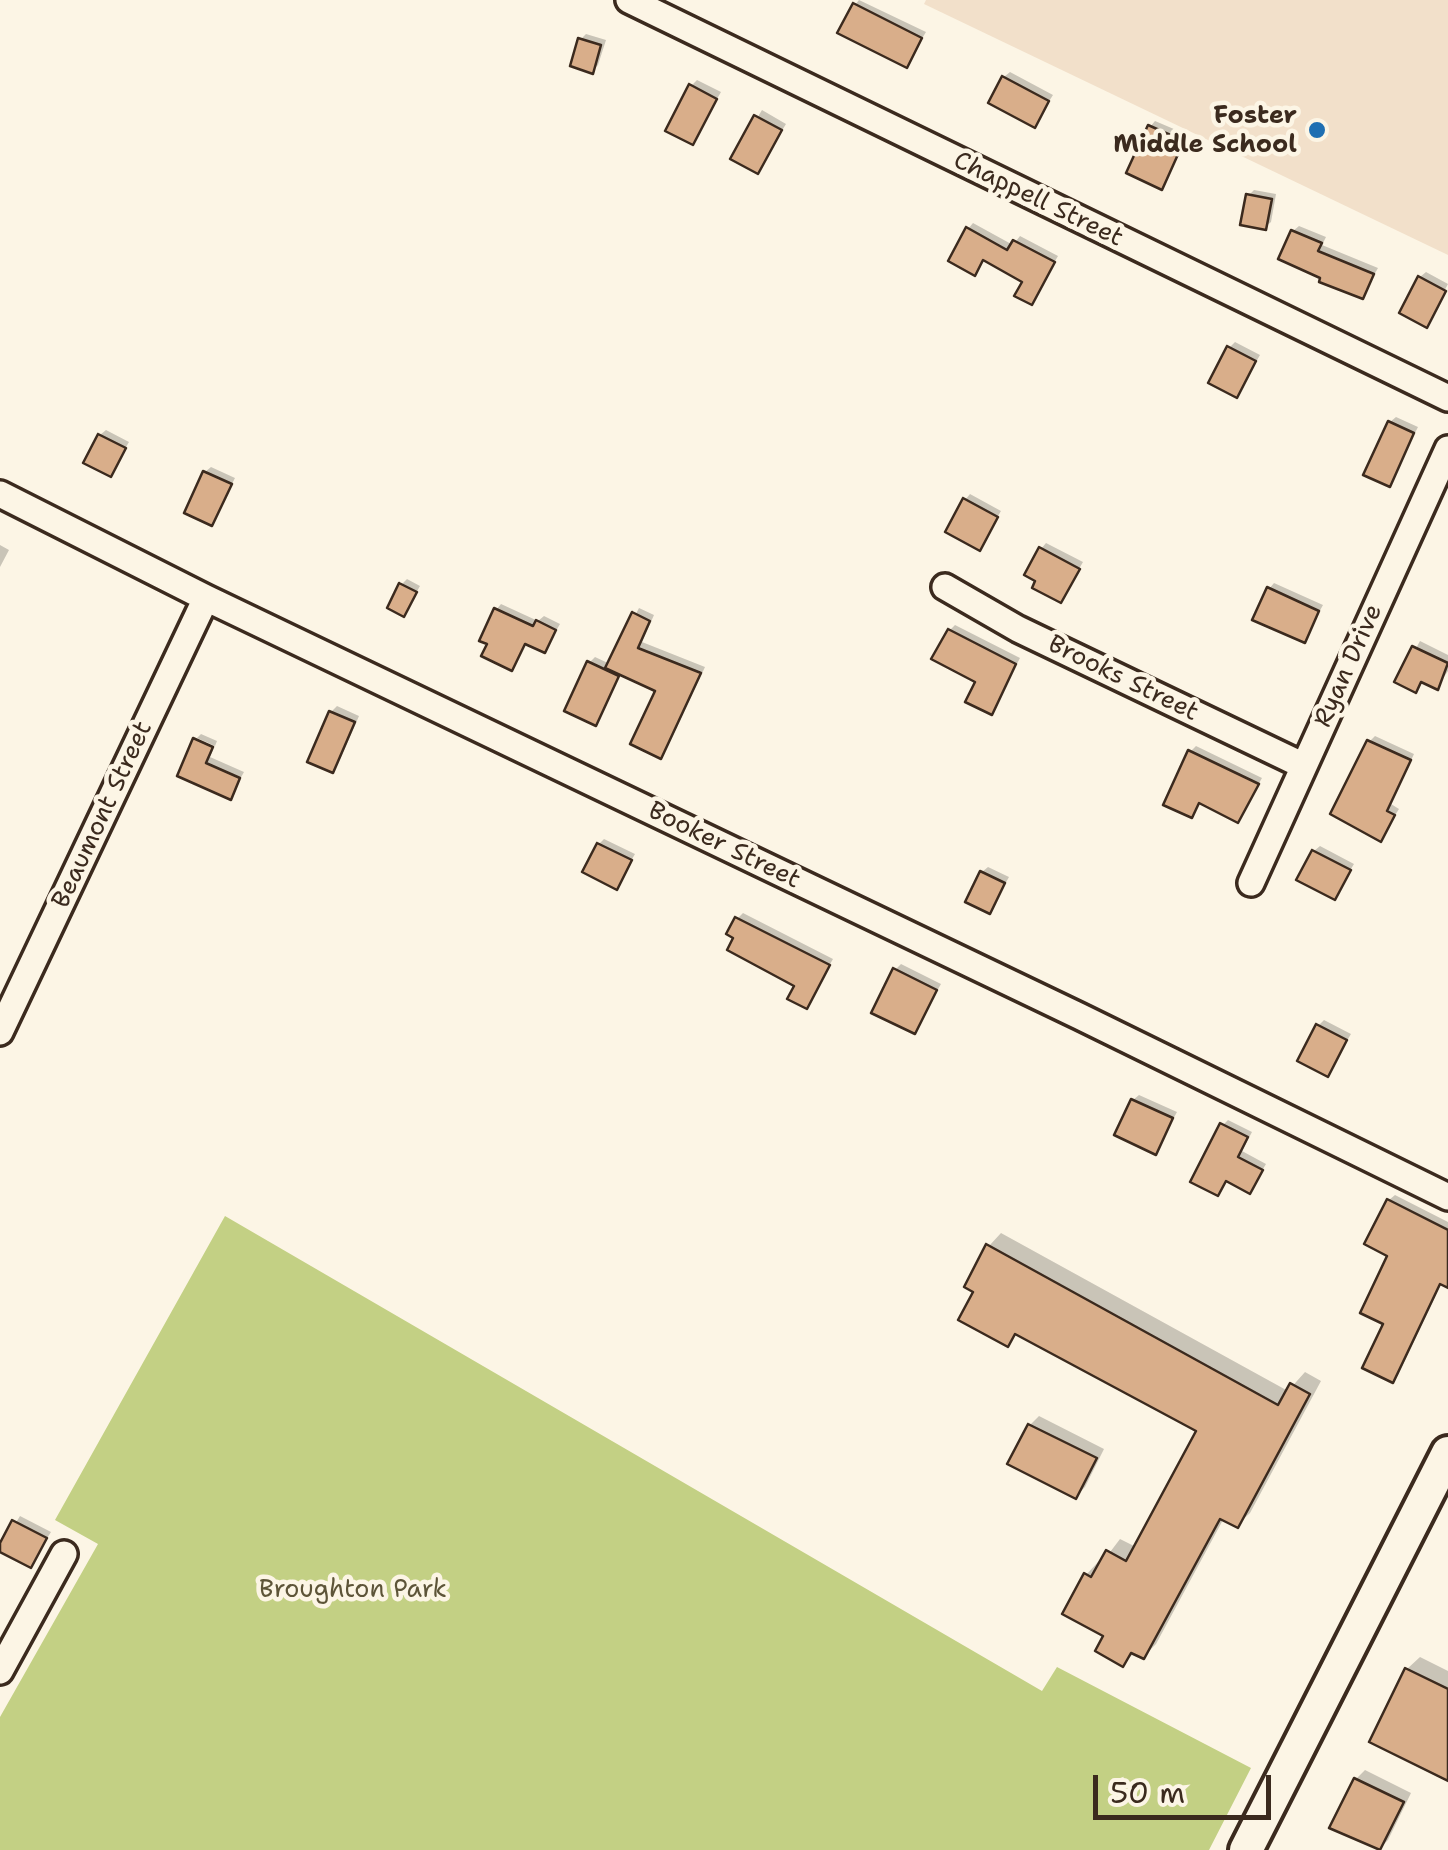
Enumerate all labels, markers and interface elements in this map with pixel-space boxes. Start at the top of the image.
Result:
place label: Foster Middle School [1113,101,1297,160]
marker: Foster Middle School [1306,119,1328,141]
street label: Chappell Street [948,146,1128,254]
street label: Ryan Drive [1309,600,1389,732]
street label: Brooks Street [1043,630,1203,728]
street label: Beaumont Street [47,717,159,913]
street label: Booker Street [643,796,805,896]
park label: Broughton Park [259,1575,447,1605]
scale bar [1098,1755,1276,1817]
text: 50 m [1110,1772,1185,1813]

